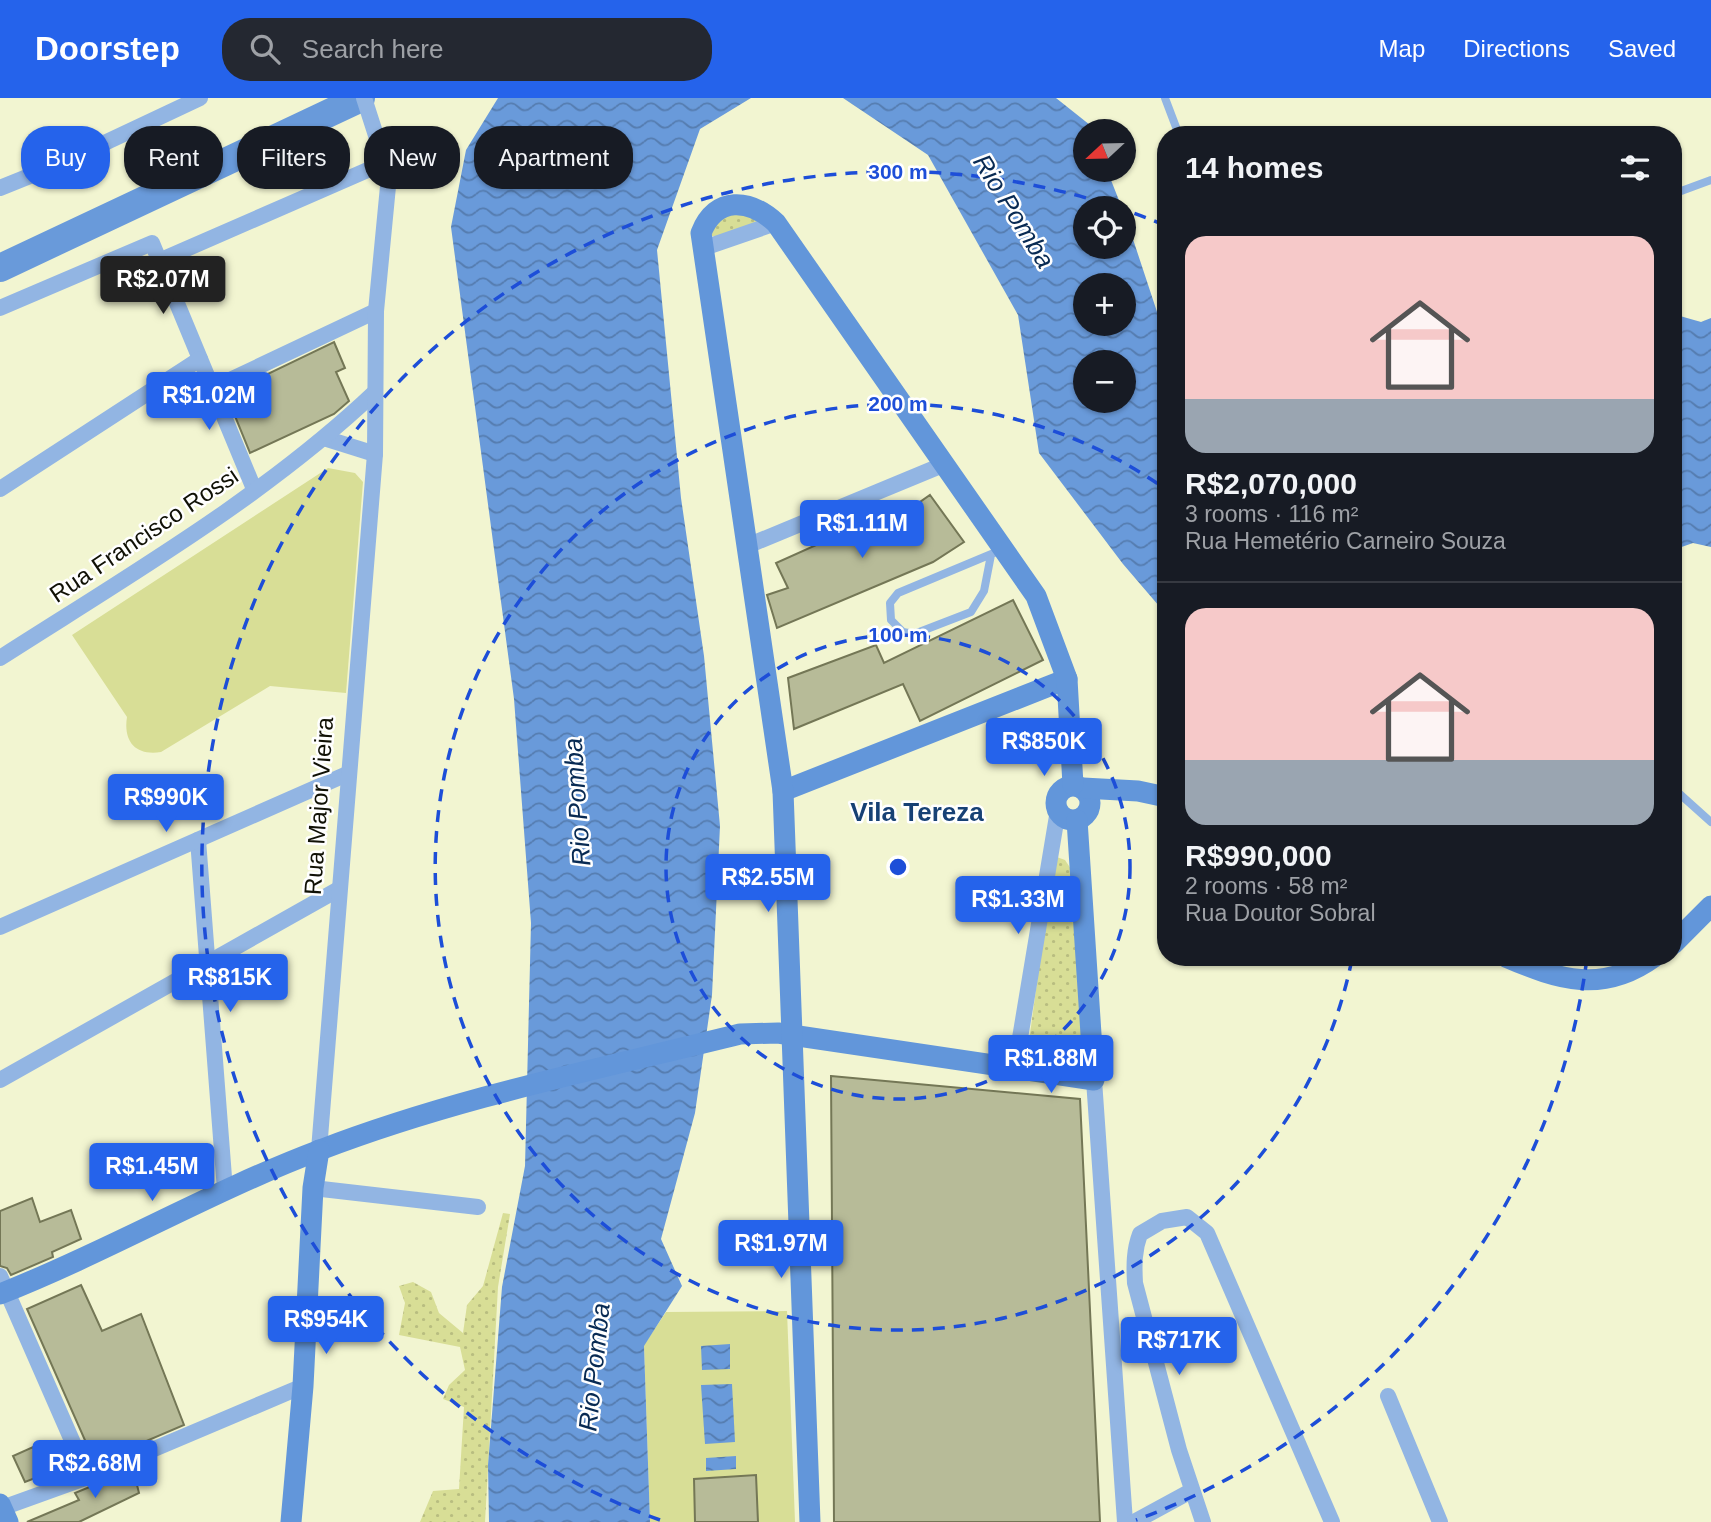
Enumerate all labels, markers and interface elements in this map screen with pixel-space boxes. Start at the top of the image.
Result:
search box [222,18,712,81]
text: Doorstep [35,30,180,67]
icon: search [246,30,284,68]
text: Search here [302,34,444,64]
text: Map [1379,35,1425,62]
text: Directions [1463,35,1570,62]
text: Saved [1608,35,1676,62]
north arrow [1073,119,1136,182]
map controls [1073,119,1136,413]
chip: Buy [21,126,110,189]
chip: Rent [124,126,223,189]
chip: Filters [237,126,350,189]
chip: New [364,126,460,189]
chip: Apartment [474,126,633,189]
water label: Rio Pomba [967,149,1061,273]
icon: filters [1616,149,1654,187]
text: 14 homes [1185,151,1323,184]
text: 300 m [868,160,928,183]
button: locate [1073,196,1136,259]
pin: R$2.07M [98,256,228,316]
text: R$2.07M [116,266,210,292]
button: + [1073,273,1136,336]
icon: home [1357,282,1483,408]
button: − [1073,350,1136,413]
pin: R$1.02M [144,372,274,432]
text: R$1.02M [162,382,256,408]
text: 200 m [868,392,928,415]
street label: Rua Francisco Rossi [44,461,243,608]
text: R$2,070,000 [1185,467,1357,500]
pin: R$1.11M [797,500,927,560]
text: 3 rooms · 116 m² [1185,501,1358,527]
text: R$1.11M [816,510,908,536]
text: Rua Hemetério Carneiro Souza [1185,528,1506,554]
text: 100 m [868,623,928,646]
icon: home [1357,654,1483,780]
street label: Rua Major Vieira [299,715,338,896]
pin: R$850K [987,718,1101,778]
text: R$850K [1002,728,1086,754]
water label: Rio Pomba [558,737,596,867]
pin: R$990K [109,774,223,834]
text: R$990K [124,784,208,810]
district label: Vila Tereza [850,797,984,827]
text: R$990,000 [1185,839,1332,872]
pin: R$2.55M [703,854,833,914]
centre of rings [886,855,910,879]
text: R$2.55M [721,864,815,890]
text: 2 rooms · 58 m² [1185,873,1347,899]
pin: R$1.33M [953,876,1083,936]
text: R$1.33M [971,886,1065,912]
text: Rua Doutor Sobral [1185,900,1376,926]
pin: R$815K [173,954,287,1014]
text: R$815K [188,964,272,990]
pin: R$1.88M [986,1035,1116,1095]
text: R$1.88M [1004,1045,1098,1071]
pin: R$1.45M [87,1144,217,1203]
text: R$1.45M [105,1153,199,1179]
pin: R$1.97M [716,1220,846,1280]
text: R$1.97M [734,1230,828,1256]
pin: R$954K [269,1296,383,1356]
water label: Rio Pomba [572,1301,616,1433]
text: R$954K [284,1306,368,1332]
pin: R$717K [1122,1318,1236,1377]
text: R$717K [1137,1327,1221,1353]
pin: R$2.68M [30,1440,160,1500]
text: R$2.68M [48,1450,142,1476]

